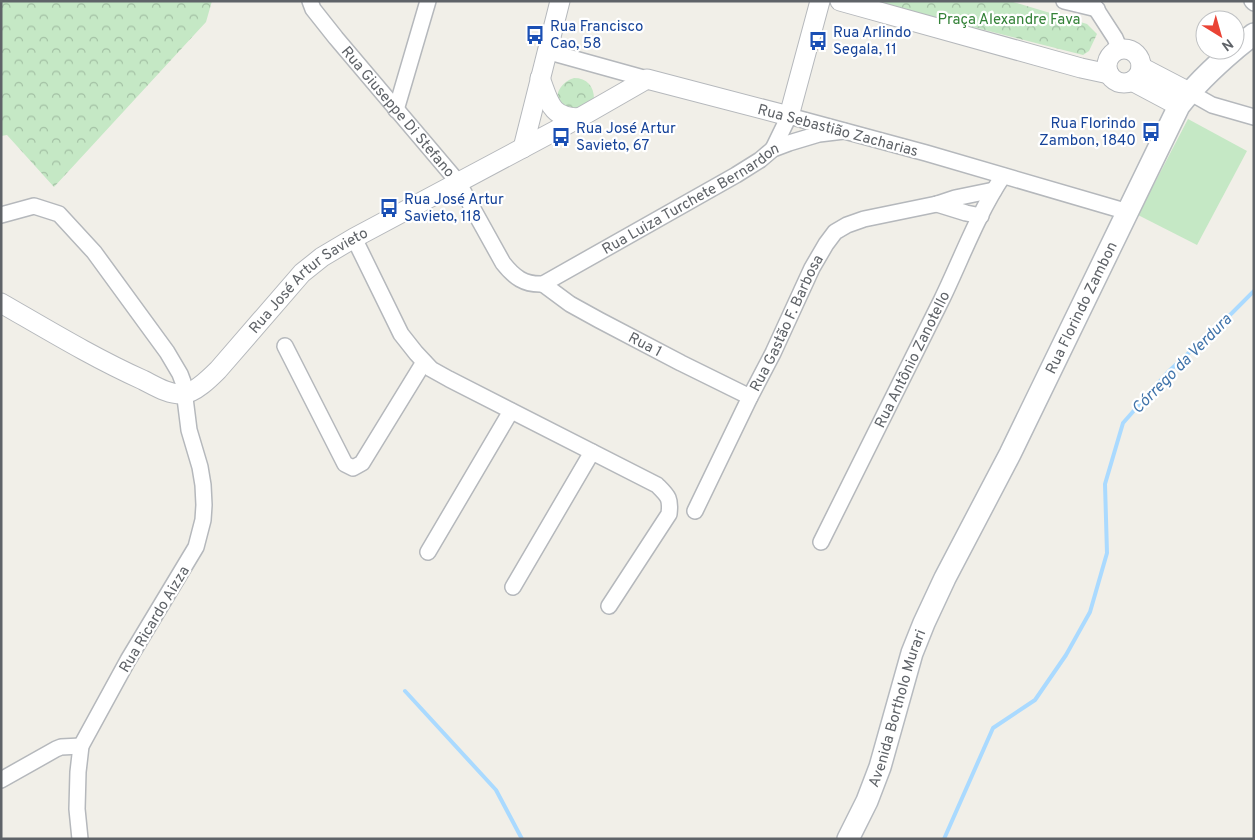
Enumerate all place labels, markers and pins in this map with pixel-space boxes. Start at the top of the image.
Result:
place label: Rua Francisco Cao, 58 [550,18,644,54]
bus stop icon: Rua Francisco Cao, 58 [524,24,546,46]
place label: Rua Arlindo Segala, 11 [833,24,911,60]
bus stop icon: Rua Arlindo Segala, 11 [807,30,829,52]
place label: Rua Florindo Zambon, 1840 [1039,115,1136,151]
place label: Rua José Artur Savieto, 67 [576,120,676,156]
bus stop icon: Rua Florindo Zambon, 1840 [1140,121,1162,143]
bus stop icon: Rua José Artur Savieto, 67 [550,126,572,148]
place label: Rua José Artur Savieto, 118 [404,191,504,227]
bus stop icon: Rua José Artur Savieto, 118 [378,197,400,219]

